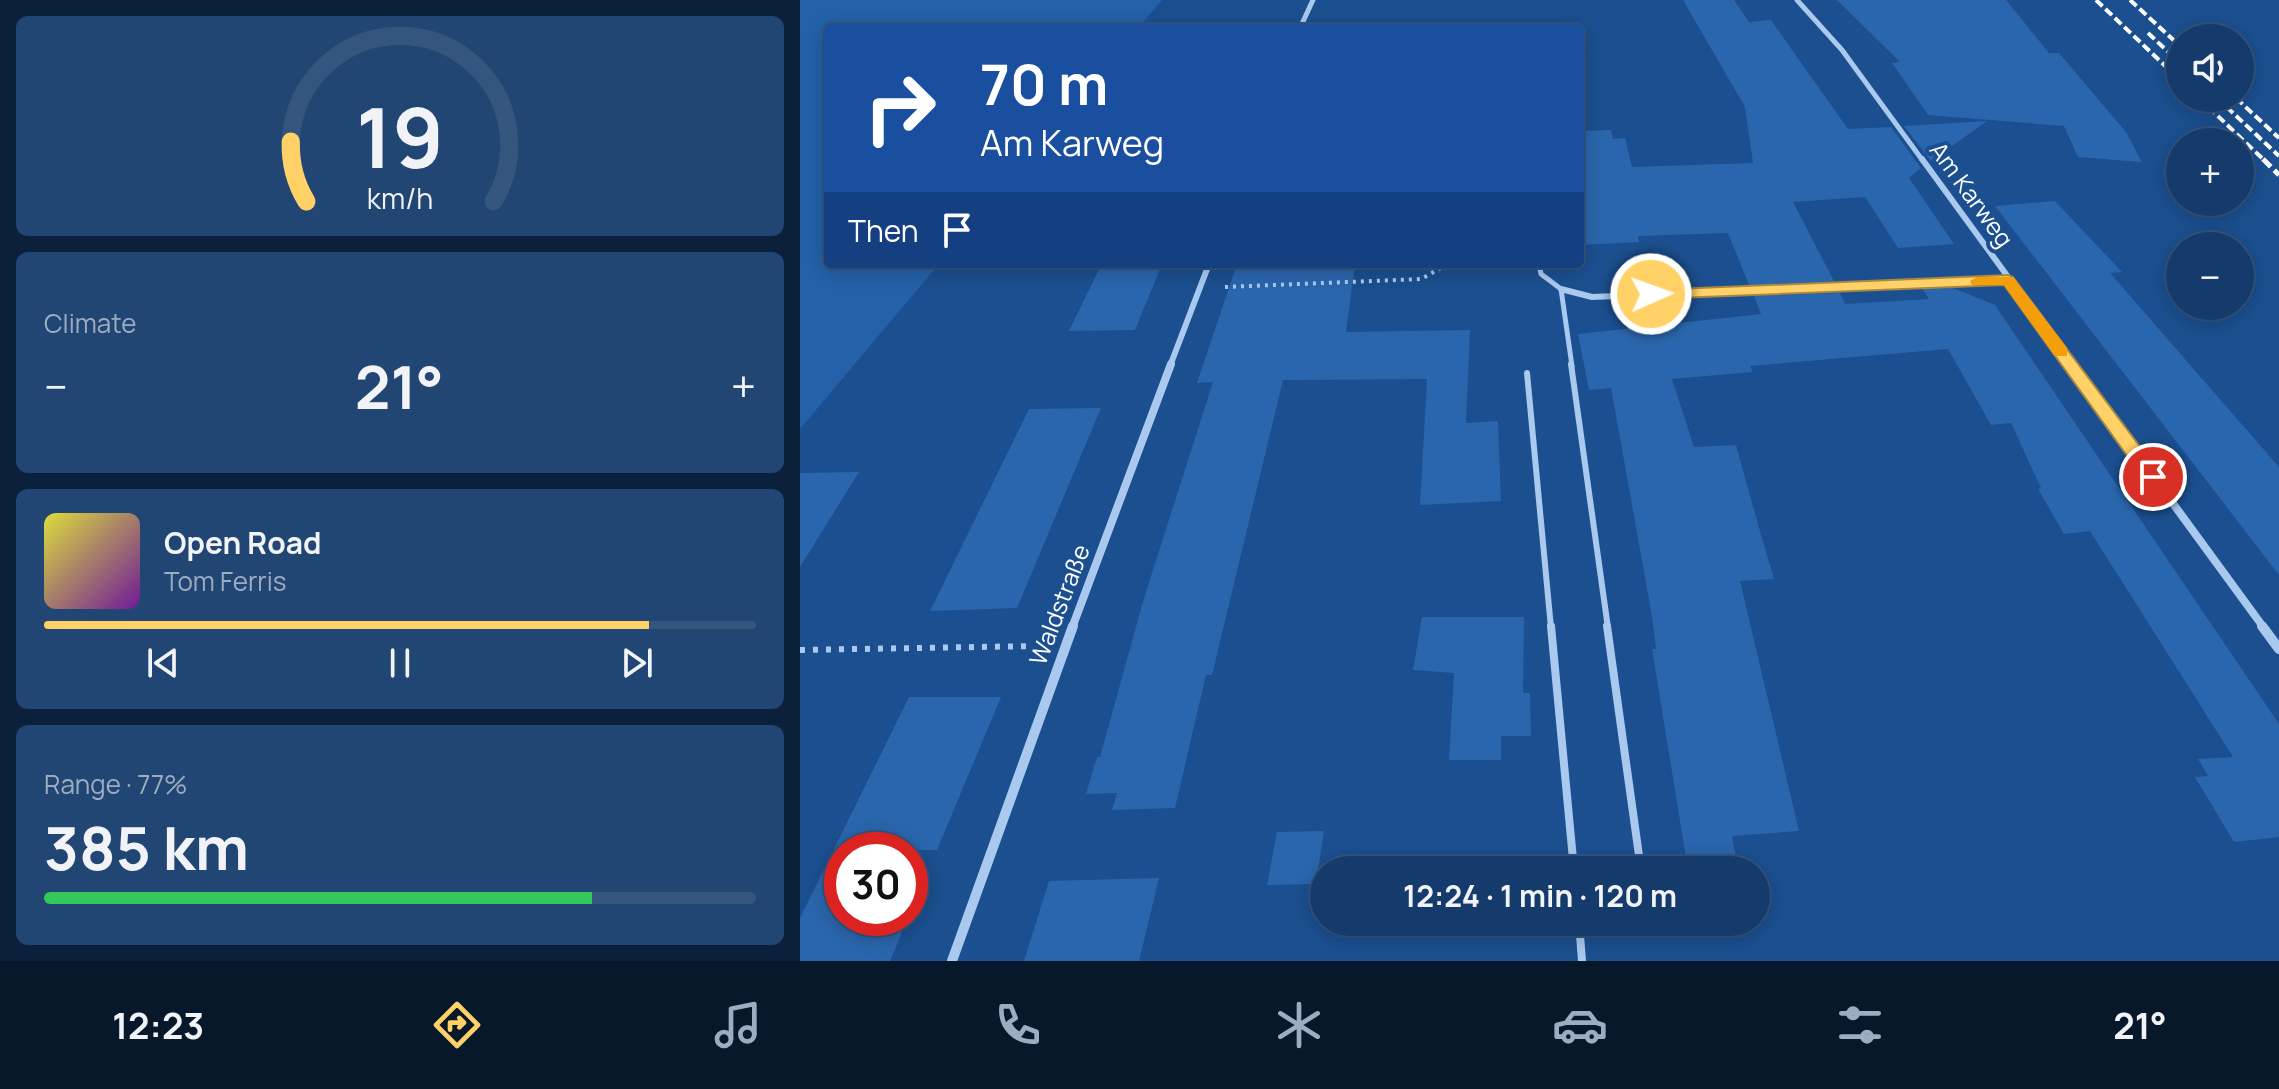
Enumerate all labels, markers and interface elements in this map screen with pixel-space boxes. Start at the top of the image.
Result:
map controls [2166,24,2254,320]
button: sound [2166,24,2254,112]
text: 70 m [980,45,1108,122]
icon: right [848,56,952,160]
text: 19 [356,79,444,193]
text: Am Karweg [980,118,1164,167]
button: + [2166,128,2254,216]
street label: Am Karweg [1923,135,2022,253]
text: km/h [367,179,433,218]
icon: arrive [935,208,979,252]
text: Then [848,210,919,251]
button: − [2166,232,2254,320]
position arrow [1609,252,1693,336]
text: Climate [44,305,136,341]
text: 21° [355,345,444,427]
text: − [44,356,68,416]
text: + [731,356,756,416]
pin [2119,443,2187,511]
icon: arrive [2131,455,2175,499]
text: Open Road [164,522,321,563]
street label: Waldstraße [1021,539,1097,669]
text: Tom Ferris [164,563,286,599]
icon: previous [141,641,185,685]
icon: pause [378,641,422,685]
icon: next [615,641,659,685]
text: Range · 77% [44,766,187,802]
text: 385 km [44,806,249,888]
speed limit sign: 30 [824,832,928,936]
text: 12:24 · 1 min · 120 m [1403,875,1677,916]
icon: directions [429,997,485,1053]
icon: music [710,997,766,1053]
icon: phone [990,997,1046,1053]
icon: climate [1271,997,1327,1053]
icon: car [1552,997,1608,1053]
icon: filters [1832,997,1888,1053]
text: 12:23 [112,1001,204,1050]
text: 21° [2113,1001,2167,1050]

